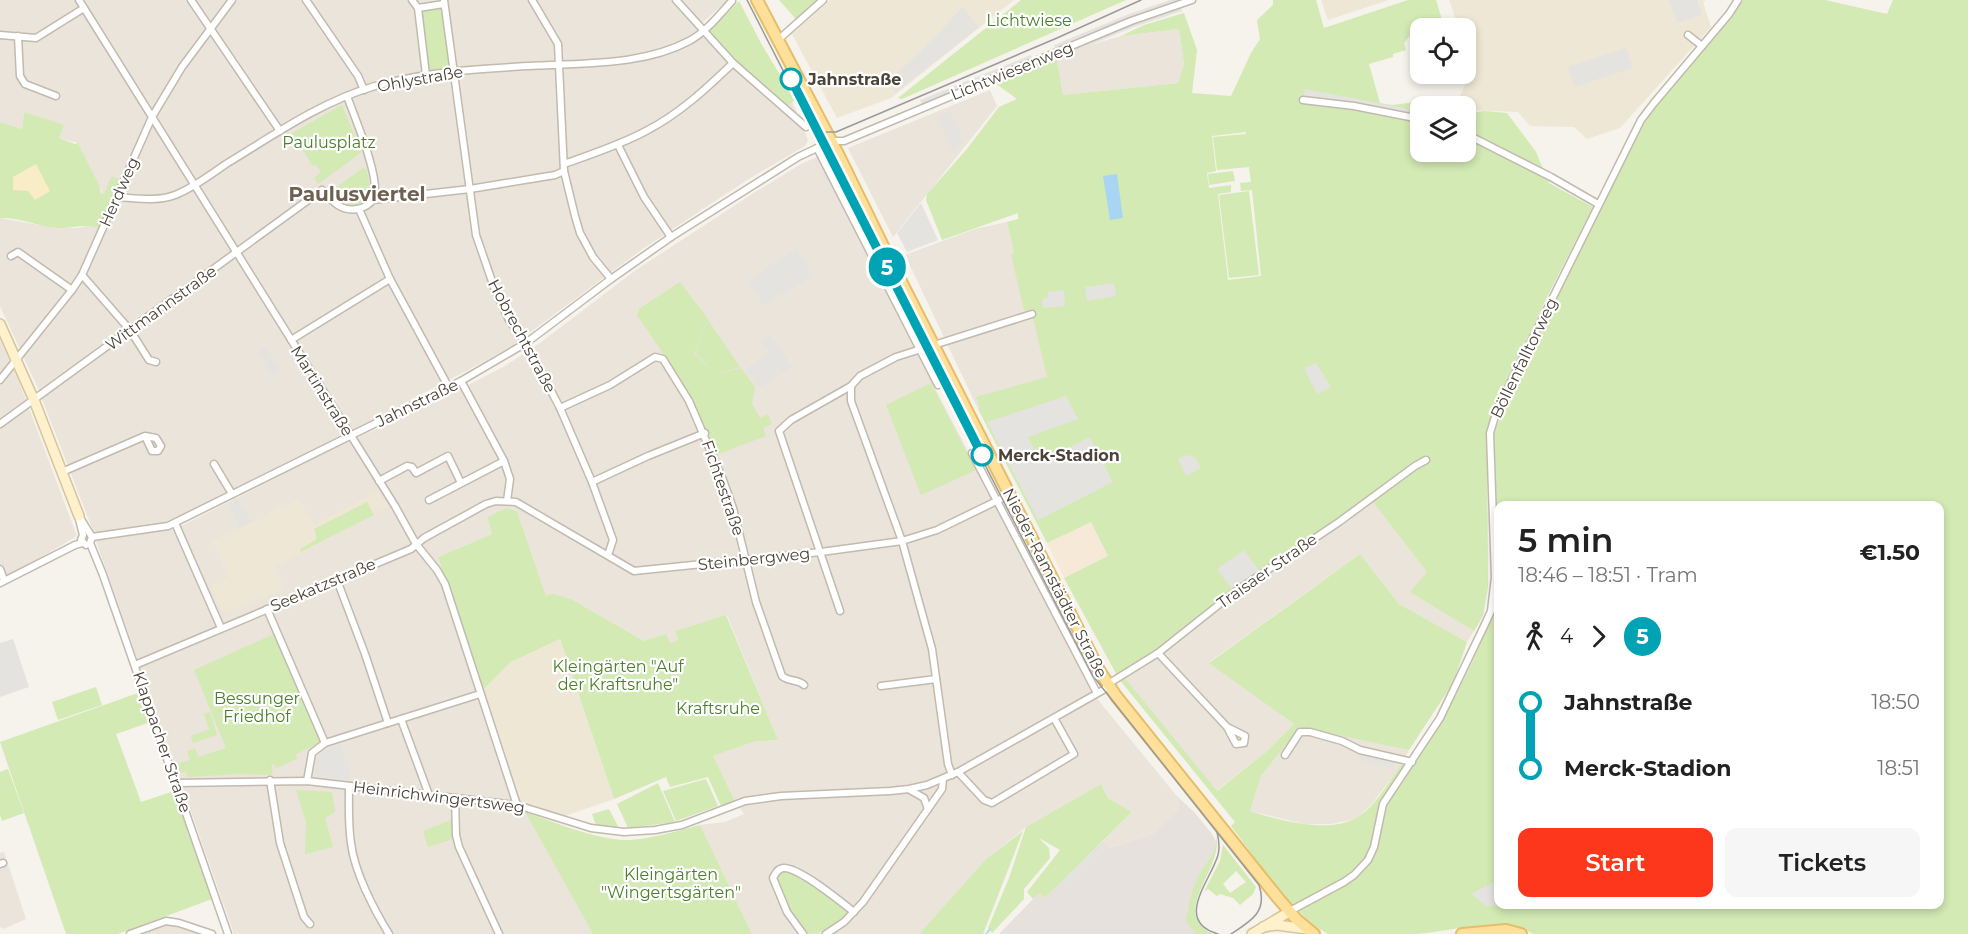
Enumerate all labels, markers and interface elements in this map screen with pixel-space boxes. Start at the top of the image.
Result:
park label: Lichtwiese [986,11,1072,30]
map controls [1410,18,1476,162]
button: locate [1410,18,1476,84]
street label: Lichtwiesenweg [948,38,1076,104]
street label: Ohlystraße [376,62,464,96]
marker: Jahnstraße [780,68,802,90]
place label: Jahnstraße [807,70,901,89]
button: layers [1410,96,1476,162]
park label: Paulusplatz [282,133,376,152]
street label: Herdweg [95,154,143,230]
district label: Paulusviertel [288,182,426,206]
line badge: 5 [868,248,906,286]
text: 5 [881,255,893,280]
street label: Wittmannstraße [102,261,220,355]
street label: Hobrechtstraße [484,276,560,396]
street label: Böllenfalltorweg [1487,295,1561,421]
street label: Martinstraße [287,342,357,440]
street label: Jahnstraße [372,375,461,431]
street label: Fichtestraße [698,438,748,538]
marker: Merck-Stadion [971,444,993,466]
place label: Merck-Stadion [998,446,1120,465]
street label: Nieder-Ramstädter Straße [999,485,1111,681]
text: 5 min [1518,520,1613,560]
street label: Traisaer Straße [1213,529,1321,613]
text: €1.50 [1860,539,1920,566]
street label: Steinbergweg [697,544,811,574]
street label: Seekatzstraße [267,554,379,616]
text: 18:46 – 18:51 · Tram [1518,563,1698,587]
icon: walk [1518,620,1551,653]
icon: forward [1582,620,1615,653]
text: 4 [1560,624,1573,648]
text: 5 [1636,624,1649,649]
park label: Kleingärten "Auf der Kraftsruhe" [552,657,684,694]
street label: Klappacher Straße [129,669,195,815]
park label: Bessunger Friedhof [214,689,300,726]
text: Jahnstraße [1564,689,1692,716]
text: 18:50 [1871,690,1920,714]
park label: Kraftsruhe [676,699,760,718]
text: Merck-Stadion [1564,755,1731,782]
text: 18:51 [1877,756,1920,780]
street label: Heinrichwingertsweg [352,777,526,817]
button: Start [1518,828,1713,897]
button: Tickets [1725,828,1920,897]
park label: Kleingärten "Wingertsgärten" [601,865,741,902]

